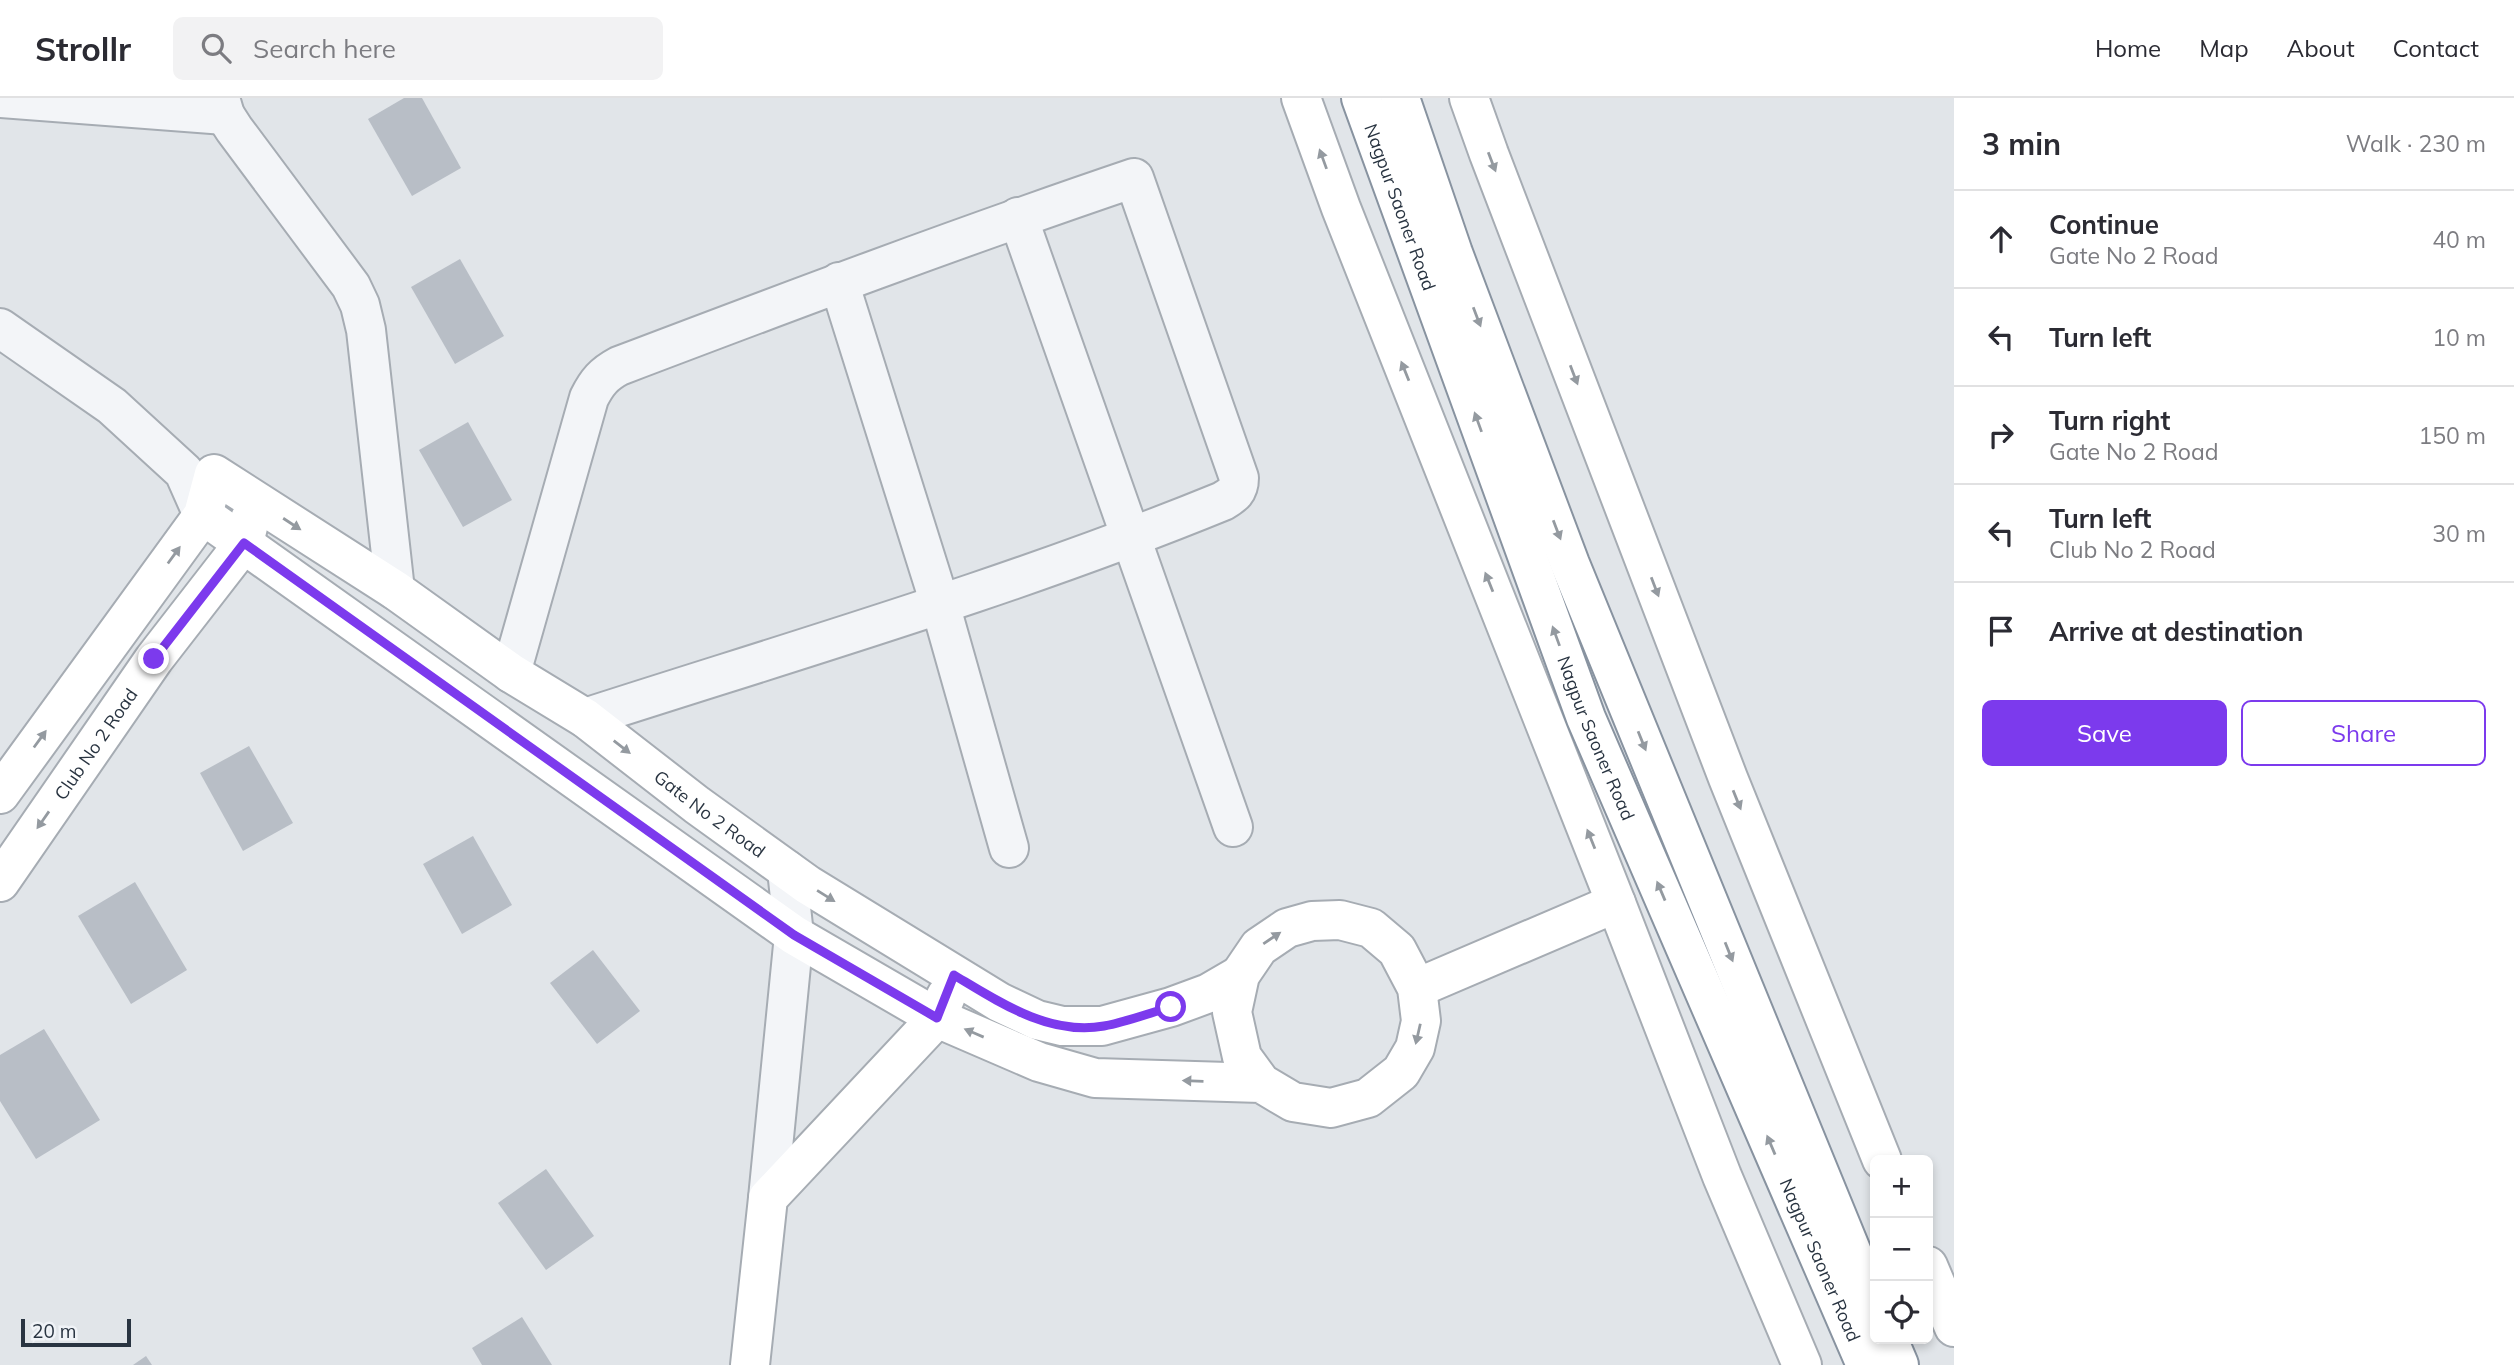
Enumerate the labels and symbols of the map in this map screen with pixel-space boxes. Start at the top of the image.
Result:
street label: Nagpur Saoner Road [1360,121,1441,294]
one-way arrow [1317,148,1328,169]
one-way arrow [1487,152,1498,173]
one-way arrow [1472,307,1483,328]
one-way arrow [1400,360,1411,381]
one-way arrow [1568,364,1579,385]
one-way arrow [1472,411,1483,432]
one-way arrow [283,517,302,530]
one-way arrow [1552,520,1563,541]
one-way arrow [167,546,181,564]
one-way arrow [1483,572,1494,593]
one-way arrow [1650,577,1661,598]
one-way arrow [1550,625,1561,646]
route end [138,643,169,674]
street label: Nagpur Saoner Road [1553,653,1640,824]
street label: Club No 2 Road [49,683,142,804]
one-way arrow [33,730,47,748]
one-way arrow [1637,731,1648,752]
one-way arrow [613,739,631,754]
street label: Gate No 2 Road [650,765,770,862]
one-way arrow [1731,789,1742,810]
one-way arrow [36,811,50,829]
one-way arrow [1585,829,1596,850]
one-way arrow [1655,881,1666,902]
one-way arrow [816,889,835,902]
one-way arrow [1263,932,1282,945]
one-way arrow [1723,941,1734,962]
route start [1155,991,1186,1022]
one-way arrow [1412,1023,1423,1045]
one-way arrow [963,1028,984,1039]
one-way arrow [1182,1075,1204,1086]
one-way arrow [1765,1135,1777,1155]
street label: Nagpur Saoner Road [1775,1175,1866,1345]
scale bar [21,1316,131,1348]

